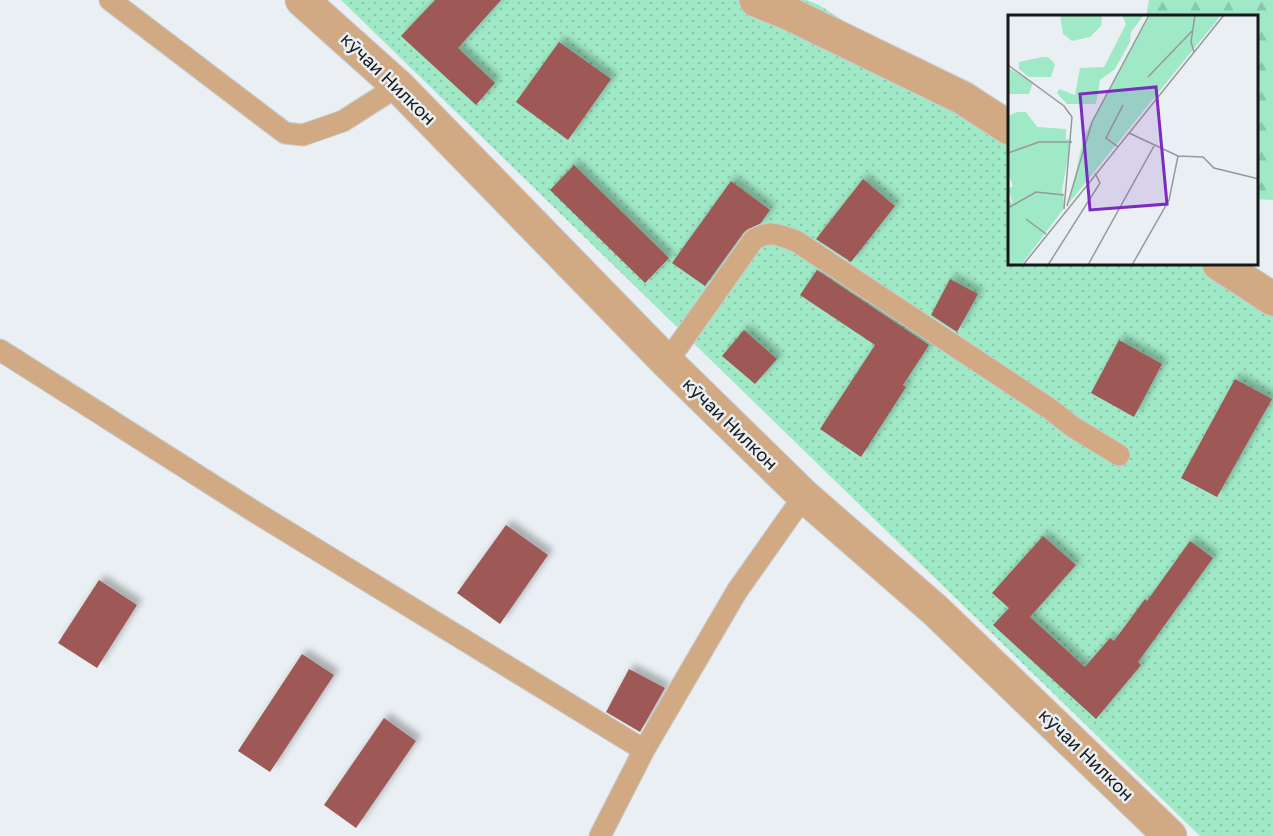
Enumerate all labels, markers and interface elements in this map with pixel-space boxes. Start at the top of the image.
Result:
inset map [1008,15,1258,266]
street label: кӯчаи Нилкон [337,28,441,129]
street label: кӯчаи Нилкон [679,373,783,474]
street label: кӯчаи Нилкон [1035,704,1139,805]

